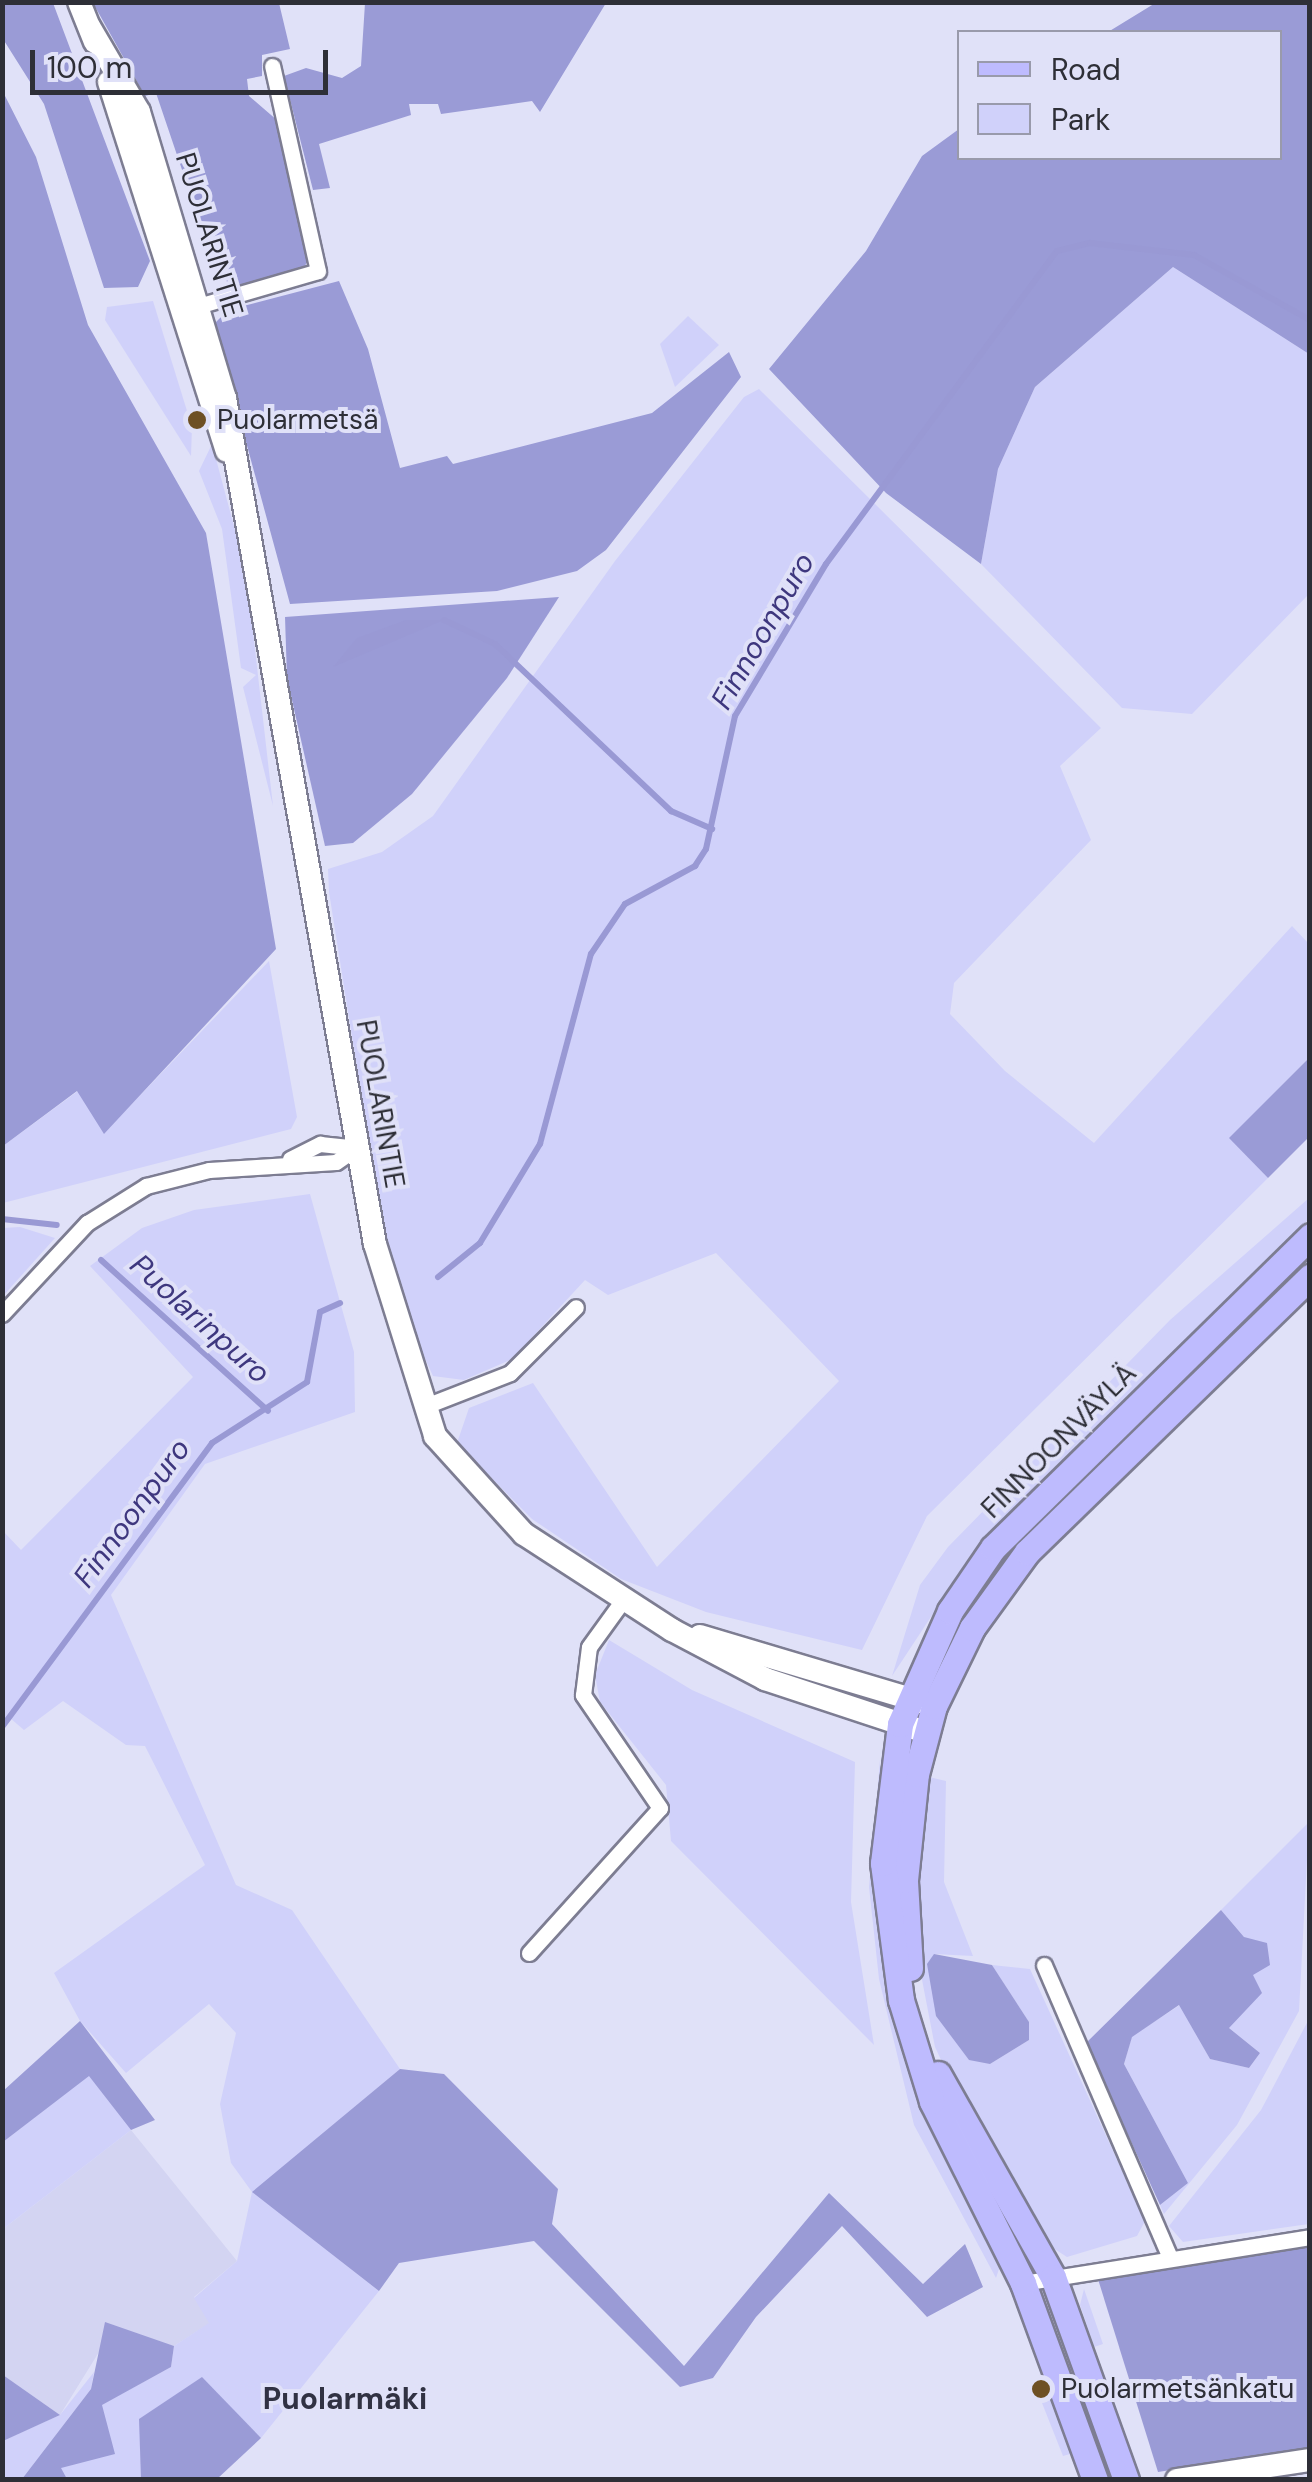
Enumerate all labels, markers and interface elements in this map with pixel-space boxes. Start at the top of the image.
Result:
scale bar [35,30,332,92]
legend [957,30,1282,160]
text: 100 m [47,48,132,87]
text: Road [1051,50,1121,89]
text: Park [1051,100,1110,139]
street label: PUOLARINTIE [168,149,250,321]
place label: Puolarmetsä [217,403,378,437]
marker: Puolarmetsä [186,409,208,431]
water label: Finnoonpuro [704,546,822,716]
street label: PUOLARINTIE [349,1017,411,1191]
water label: Puolarinpuro [123,1247,277,1391]
street label: FINNOONVÄYLÄ [975,1357,1143,1525]
water label: Finnoonpuro [66,1432,198,1594]
place label: Puolarmetsänkatu [1061,2372,1294,2406]
marker: Puolarmetsänkatu [1030,2378,1052,2400]
district label: Puolarmäki [263,2381,427,2417]

